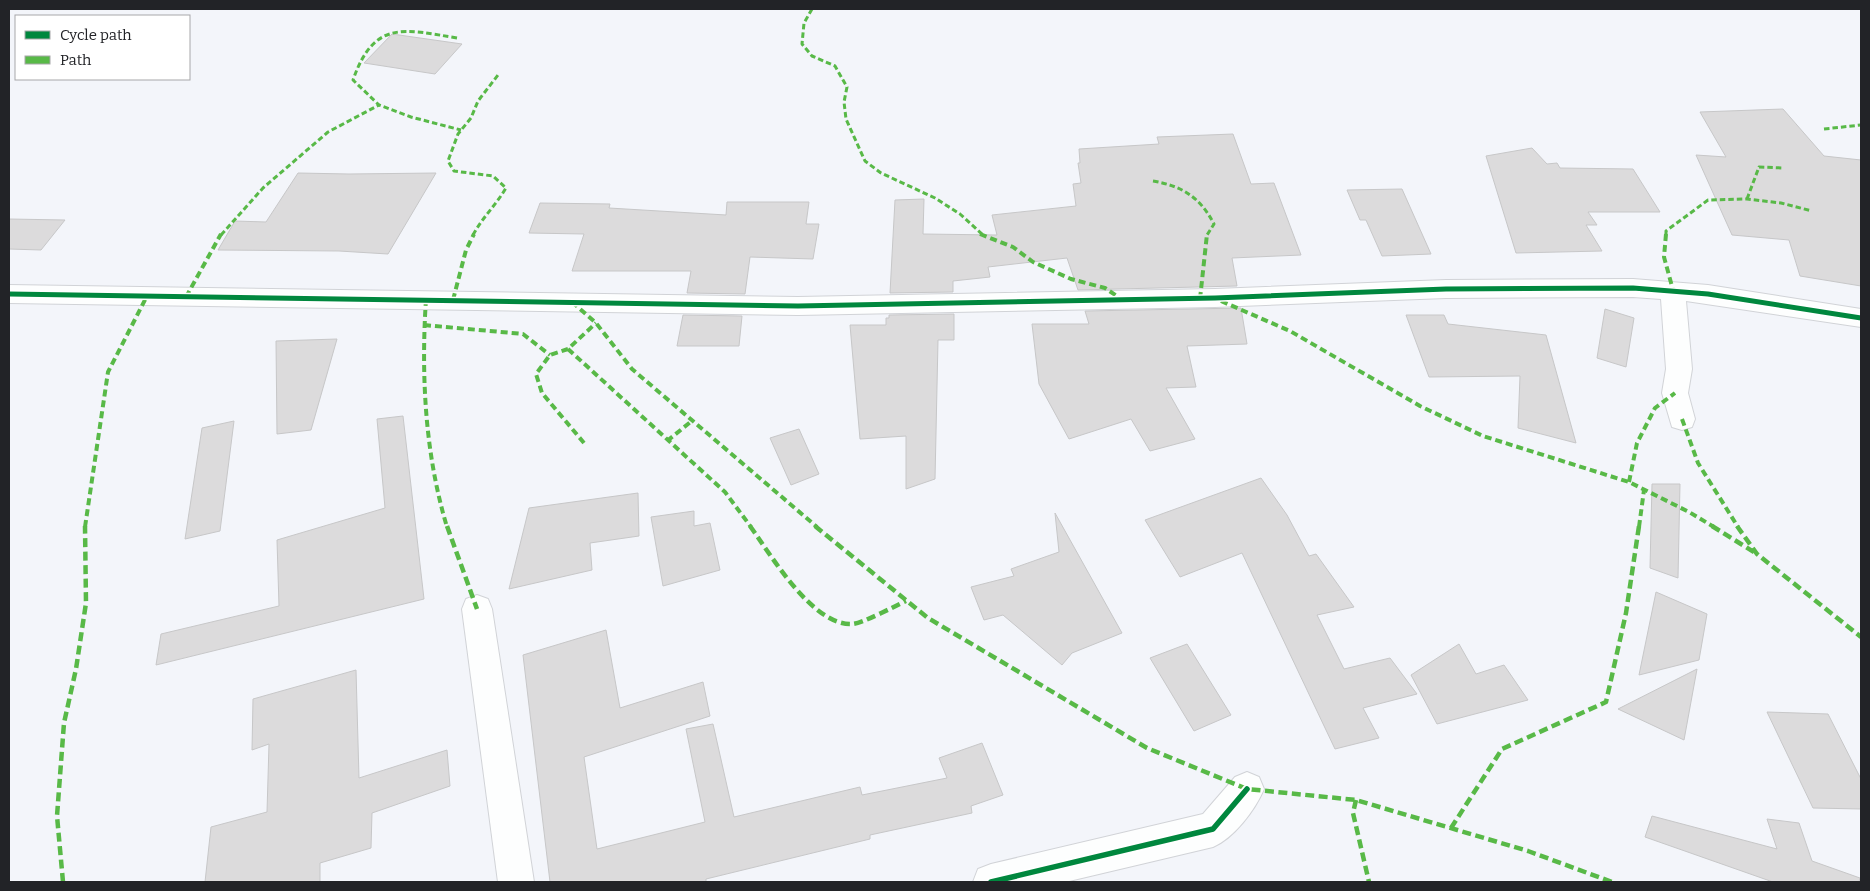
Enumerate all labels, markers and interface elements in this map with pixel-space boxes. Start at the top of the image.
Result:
legend [15,15,190,80]
text: Cycle path [60,26,132,44]
text: Path [60,51,92,69]

